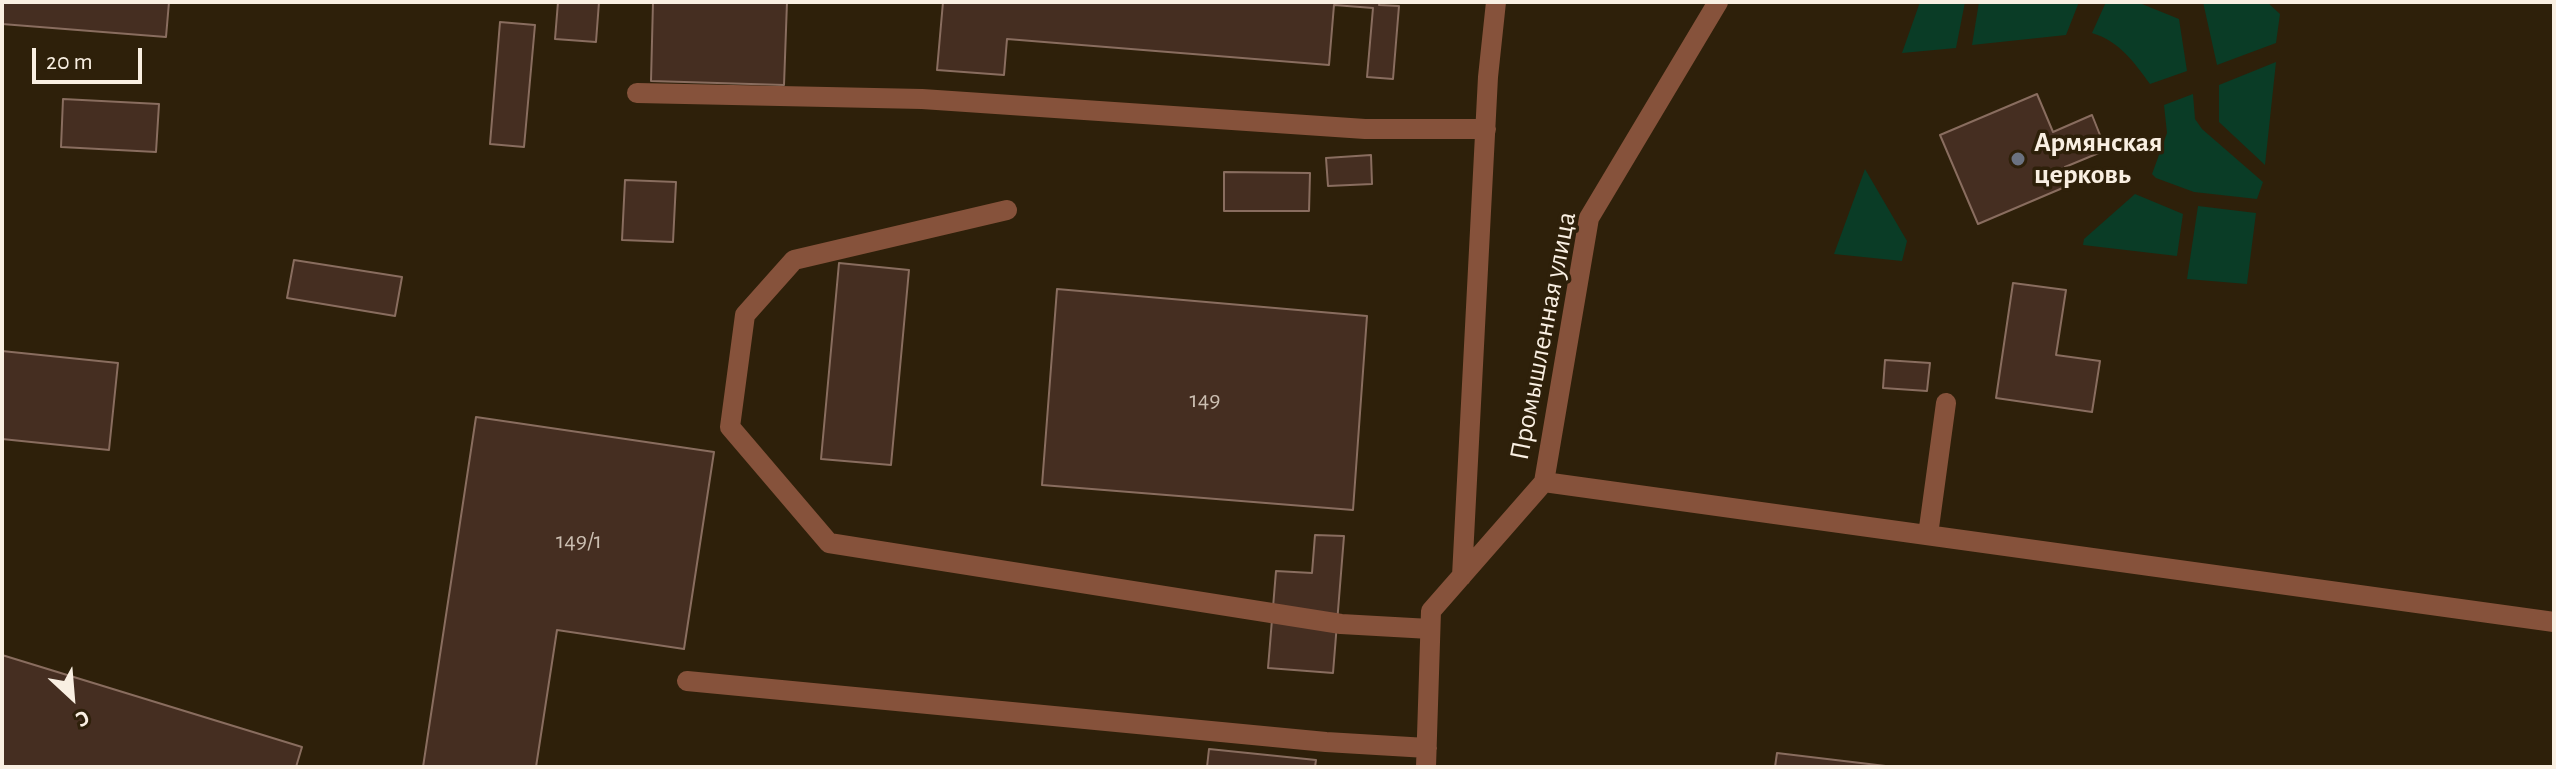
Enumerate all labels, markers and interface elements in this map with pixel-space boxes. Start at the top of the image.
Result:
scale bar [36,32,146,82]
text: 20 m [46,50,93,74]
place label: Армянская церковь [2034,126,2163,192]
marker: Армянская церковь [2009,150,2027,168]
street label: Промышленная улица [1502,209,1584,463]
house number: 149 [1189,386,1221,414]
house number: 149/1 [556,527,602,555]
north arrow [32,657,112,737]
text: С [72,706,93,731]

